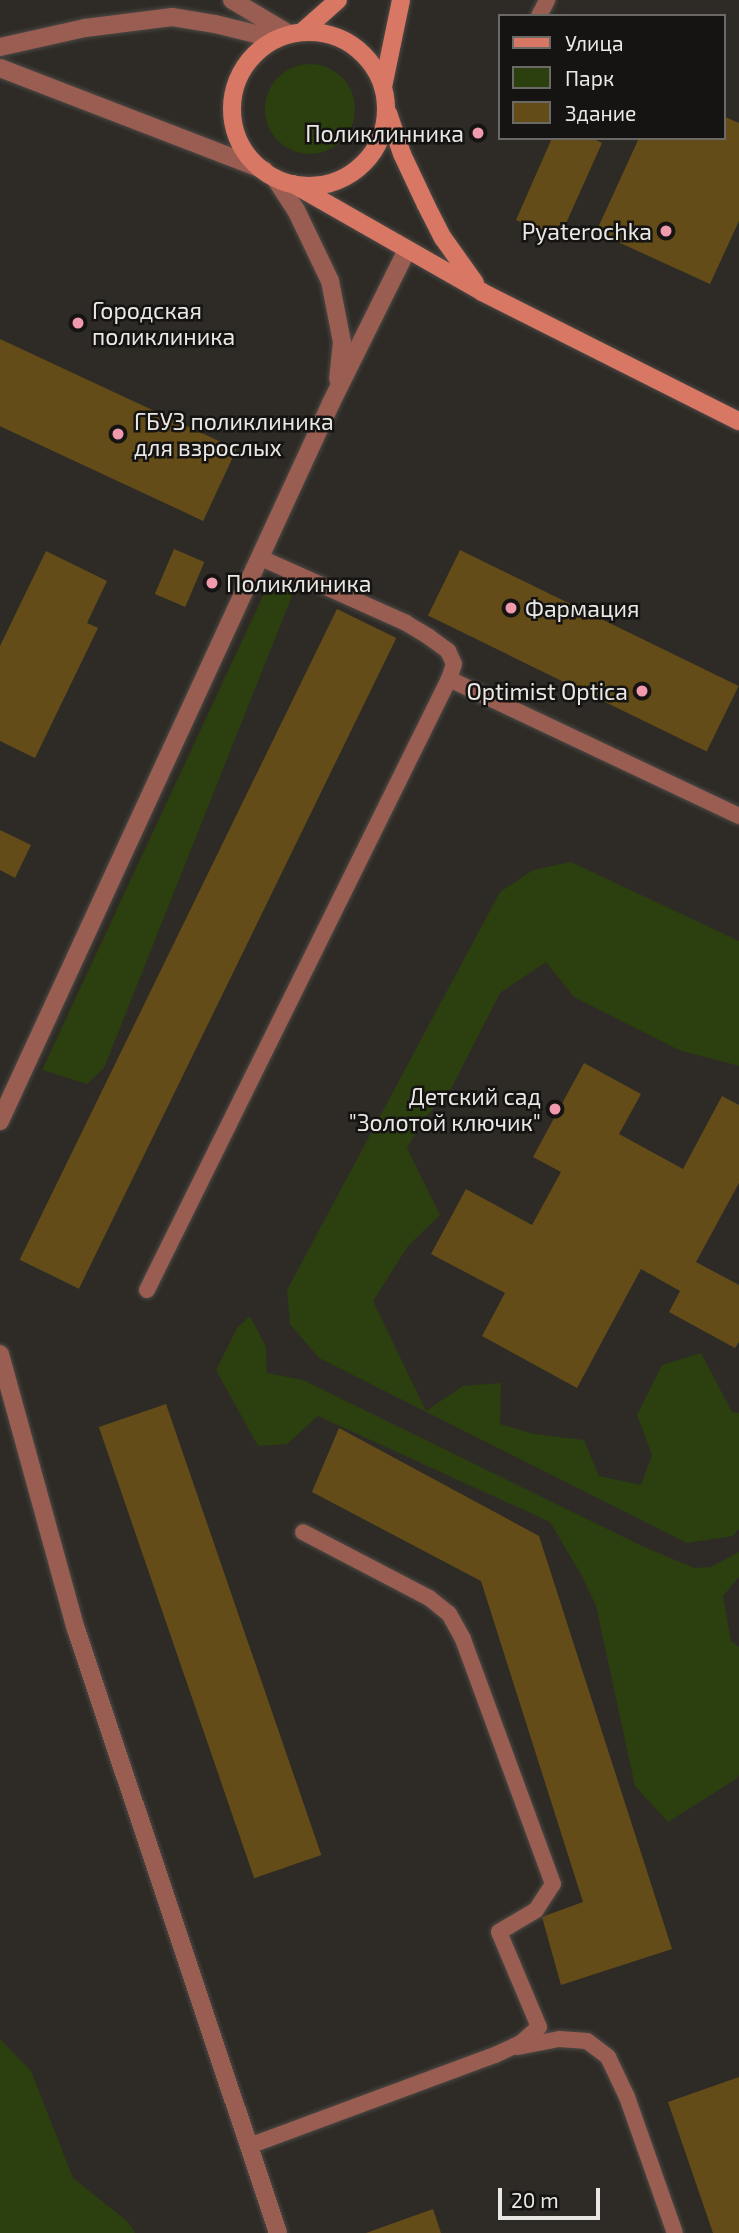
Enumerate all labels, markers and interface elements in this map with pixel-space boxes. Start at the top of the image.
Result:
legend [498,14,725,140]
text: Улица [565,30,624,55]
text: Парк [565,65,614,90]
text: Здание [565,100,636,125]
place label: Поликлинника [305,119,464,147]
marker: Поликлинника [470,125,486,141]
place label: Pyaterochka [522,217,652,245]
marker: Pyaterochka [658,223,674,239]
place label: Городская поликлиника [92,296,235,350]
marker: Городская поликлиника [70,315,86,331]
place label: ГБУЗ поликлиника для взрослых [134,407,334,461]
marker: ГБУЗ поликлиника для взрослых [108,424,128,444]
place label: Поликлиника [226,569,371,597]
marker: Поликлиника [204,575,220,591]
place label: Фармация [525,594,640,622]
marker: Фармация [503,600,519,616]
place label: Optimist Optica [466,677,628,705]
marker: Optimist Optica [634,683,650,699]
place label: Детский сад "Золотой ключик" [349,1082,541,1136]
marker: Детский сад "Золотой ключик" [547,1101,563,1117]
scale bar [501,2174,602,2218]
text: 20 m [511,2187,559,2212]

